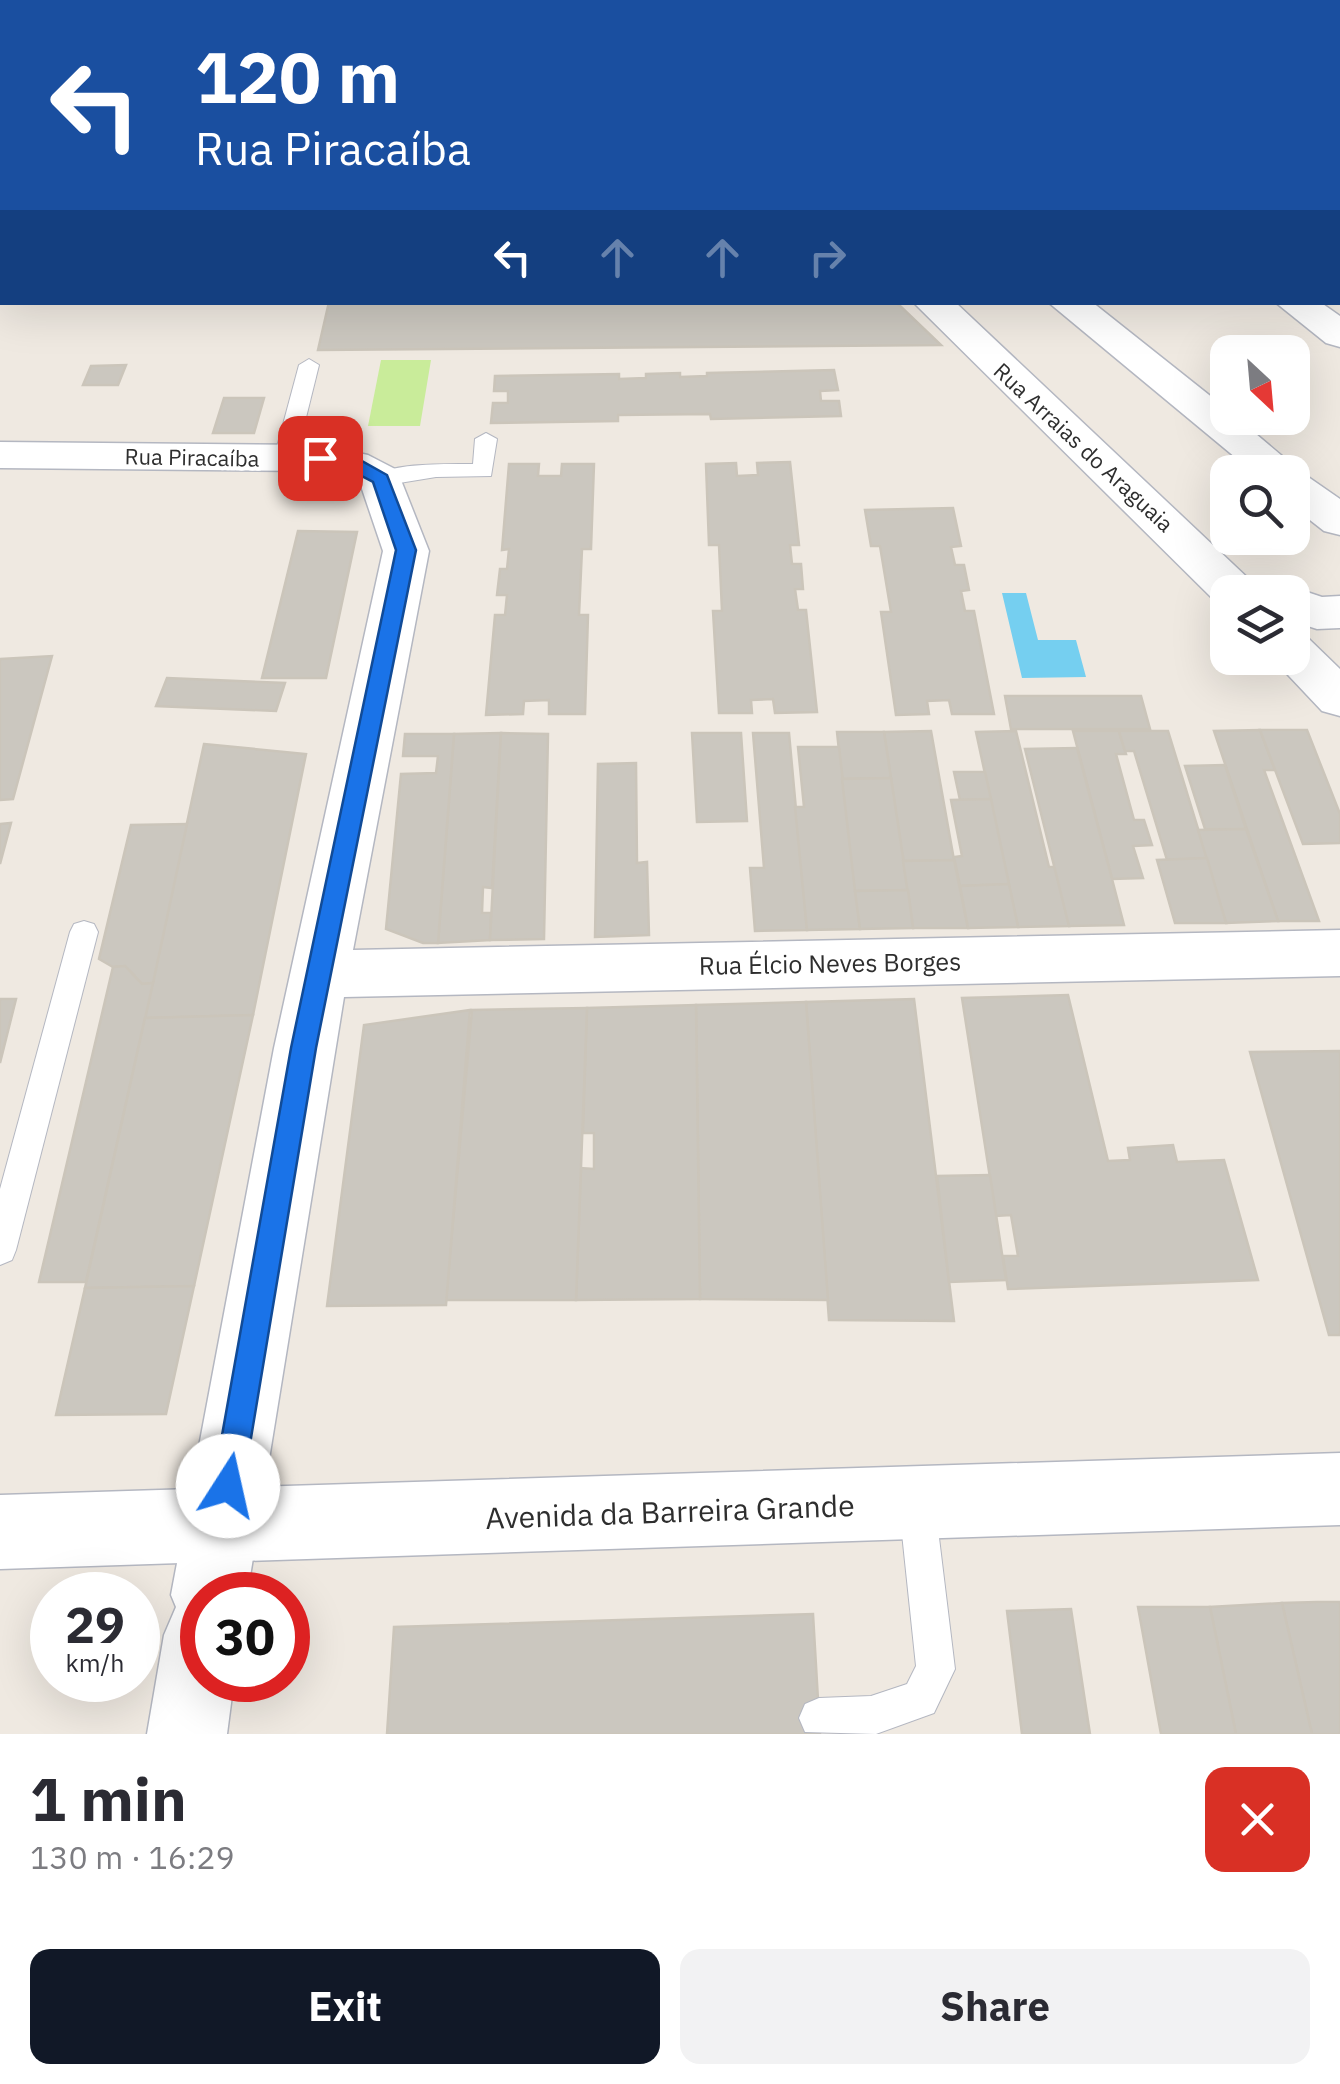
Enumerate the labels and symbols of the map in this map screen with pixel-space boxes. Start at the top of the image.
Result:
north arrow [1210,335,1310,435]
street label: Rua Arraias do Araguaia [988,356,1180,538]
pin [278,416,363,501]
street label: Rua Piracaíba [124,441,260,473]
street label: Rua Élcio Neves Borges [698,944,962,982]
position arrow [176,1434,280,1538]
street label: Avenida da Barreira Grande [485,1485,855,1537]
speed limit sign: 30 [180,1572,310,1702]

